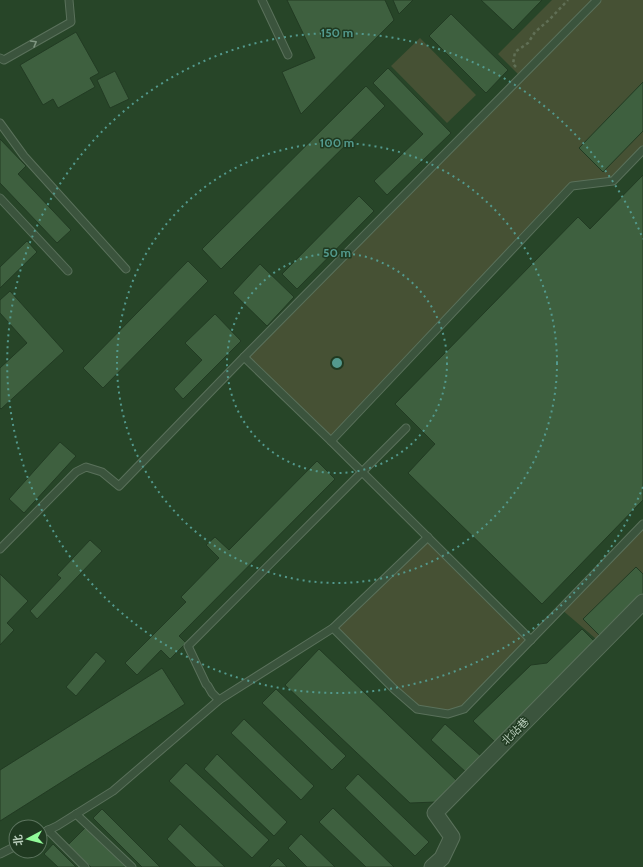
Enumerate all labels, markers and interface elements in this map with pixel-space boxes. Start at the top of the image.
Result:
text: 150 m [321,25,353,40]
one-way arrow [30,41,37,48]
text: 100 m [320,135,354,150]
text: 50 m [323,245,351,260]
centre of rings [330,356,344,370]
street label: 北站巷 [498,714,532,748]
north arrow [8,819,48,859]
text: 北 [10,834,26,847]

